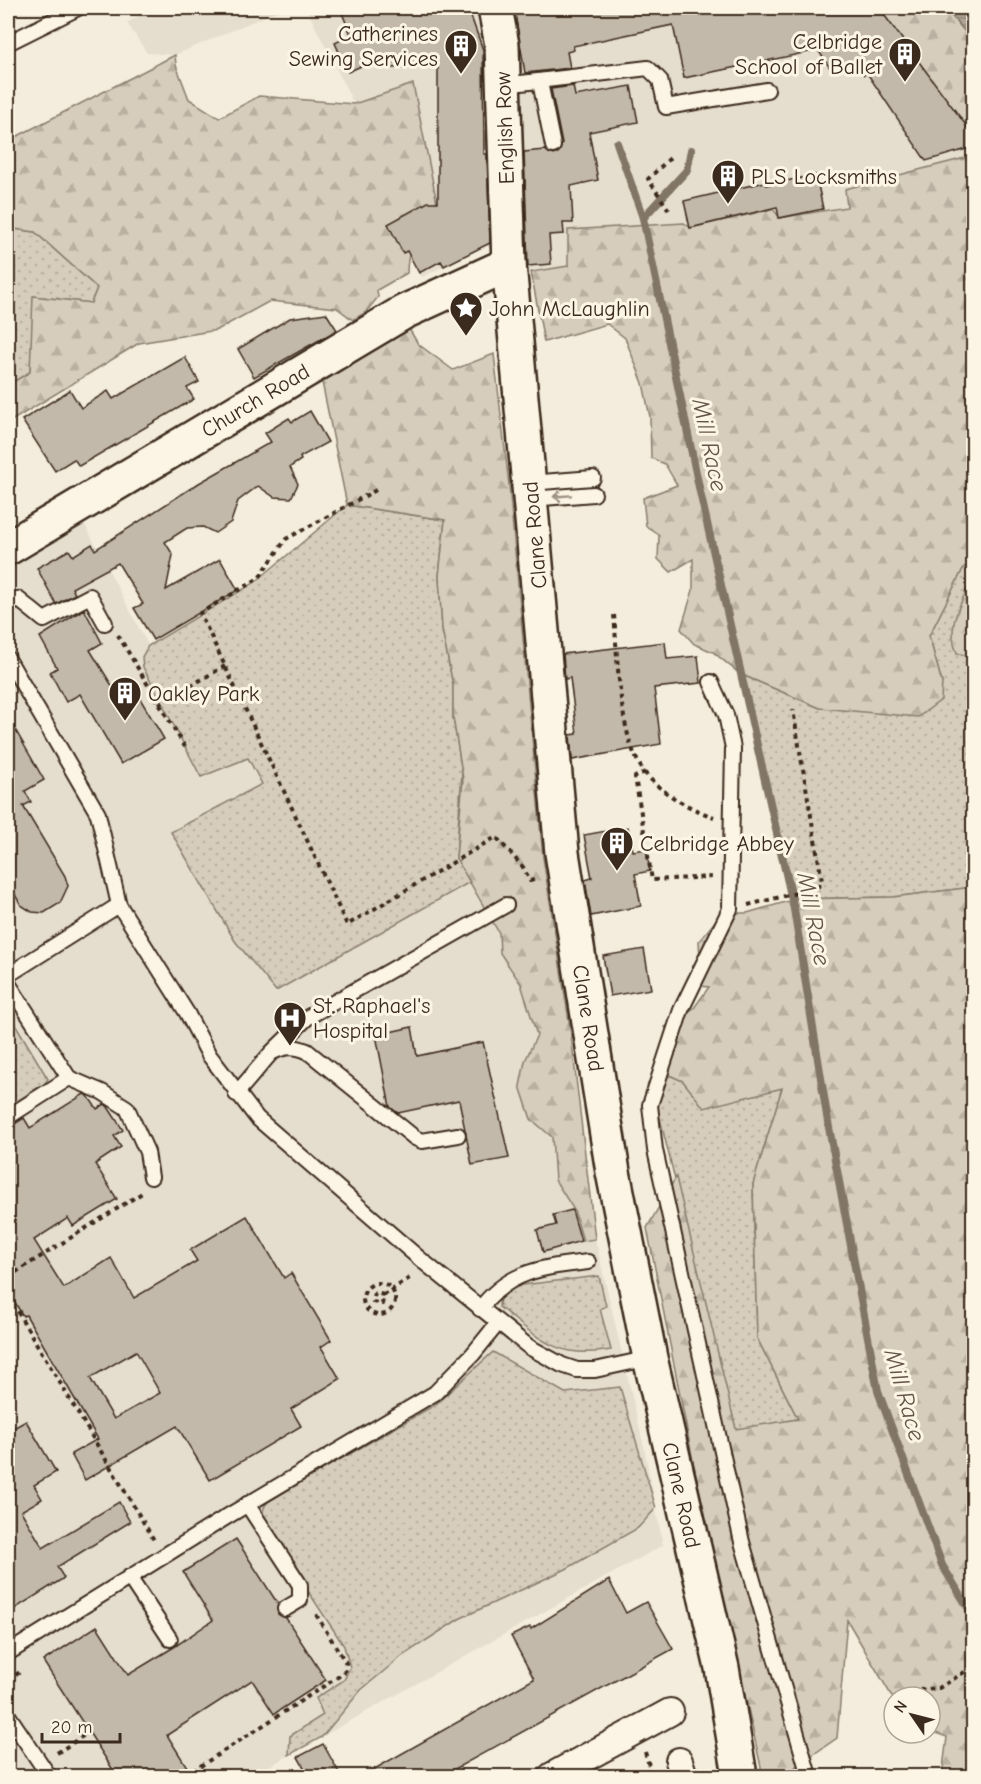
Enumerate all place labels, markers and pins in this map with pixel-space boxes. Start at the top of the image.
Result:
place label: Catherines Sewing Services [289,21,438,72]
building icon: Catherines Sewing Services [443,28,479,75]
place label: Celbridge School of Ballet [735,29,883,80]
building icon: Celbridge School of Ballet [887,36,923,83]
building icon: PLS Locksmiths [710,158,746,205]
place label: PLS Locksmiths [751,164,897,190]
place icon: John McLaughlin [448,290,484,337]
place label: John McLaughlin [489,296,650,322]
building icon: Oakley Park [107,675,143,722]
place label: Oakley Park [148,681,260,707]
building icon: Celbridge Abbey [599,825,635,872]
place label: Celbridge Abbey [640,831,794,857]
place label: St. Raphael's Hospital [313,993,430,1044]
hospital icon: St. Raphael's Hospital [272,1000,308,1047]

